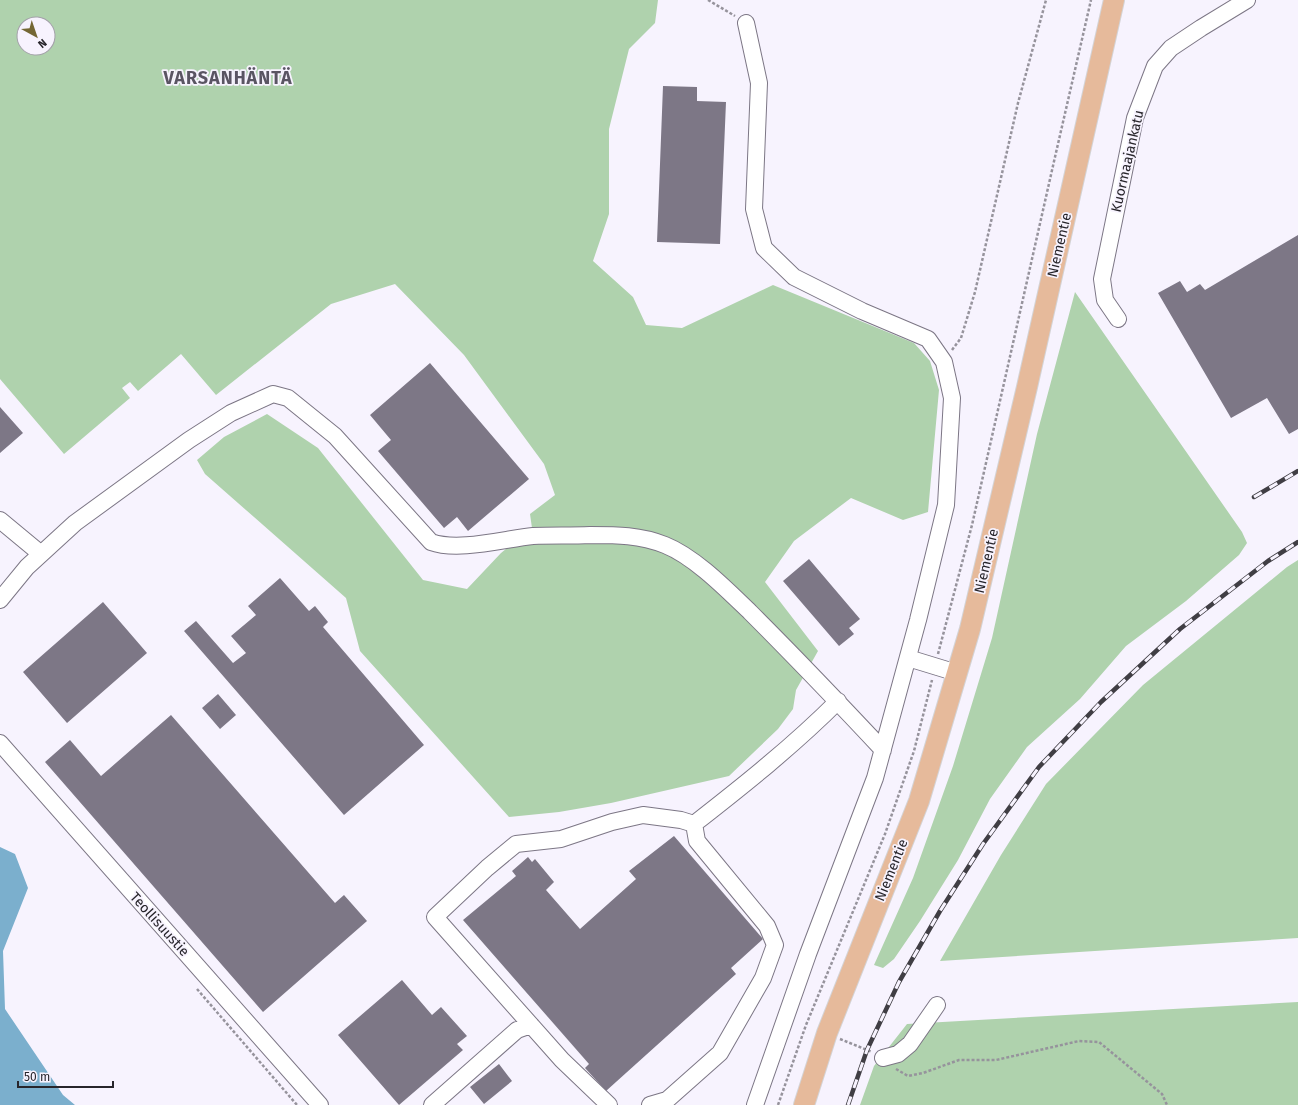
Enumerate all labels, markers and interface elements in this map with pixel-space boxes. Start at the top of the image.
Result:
north arrow [16,16,56,56]
text: N [35,36,49,51]
district label: VARSANHÄNTÄ [162,67,293,89]
street label: Kuormaajankatu [1107,108,1148,214]
street label: Niementie [1044,211,1075,279]
street label: Niementie [971,527,1002,595]
street label: Niementie [871,837,912,904]
street label: Teollisuustie [126,889,193,960]
scale bar [18,1063,113,1089]
text: 50 m [24,1070,50,1084]

